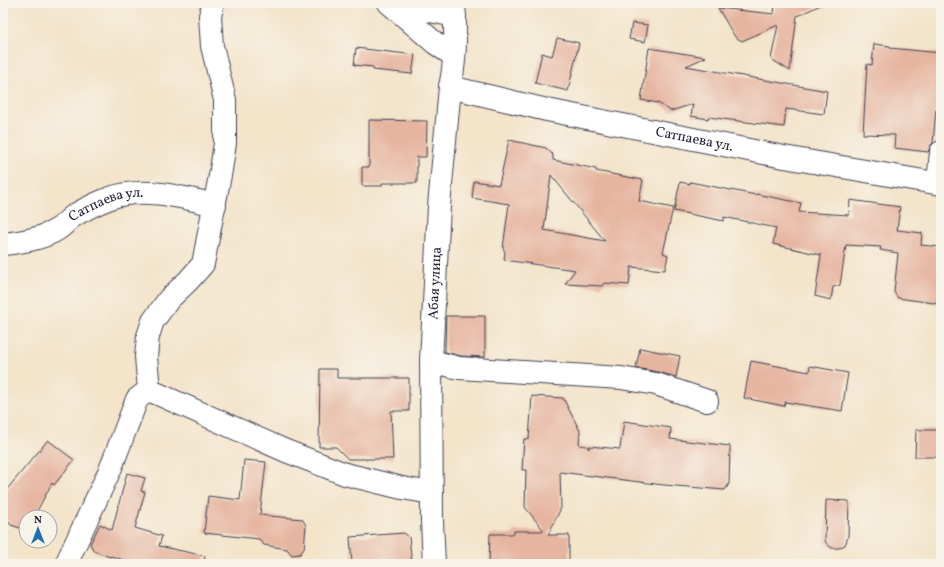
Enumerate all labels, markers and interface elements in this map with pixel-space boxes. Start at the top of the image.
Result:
street label: Сатпаева ул. [654,122,735,156]
street label: Сатпаева ул. [65,183,143,226]
street label: Абая улица [424,246,446,320]
north arrow [18,509,58,549]
text: N [34,513,42,528]

